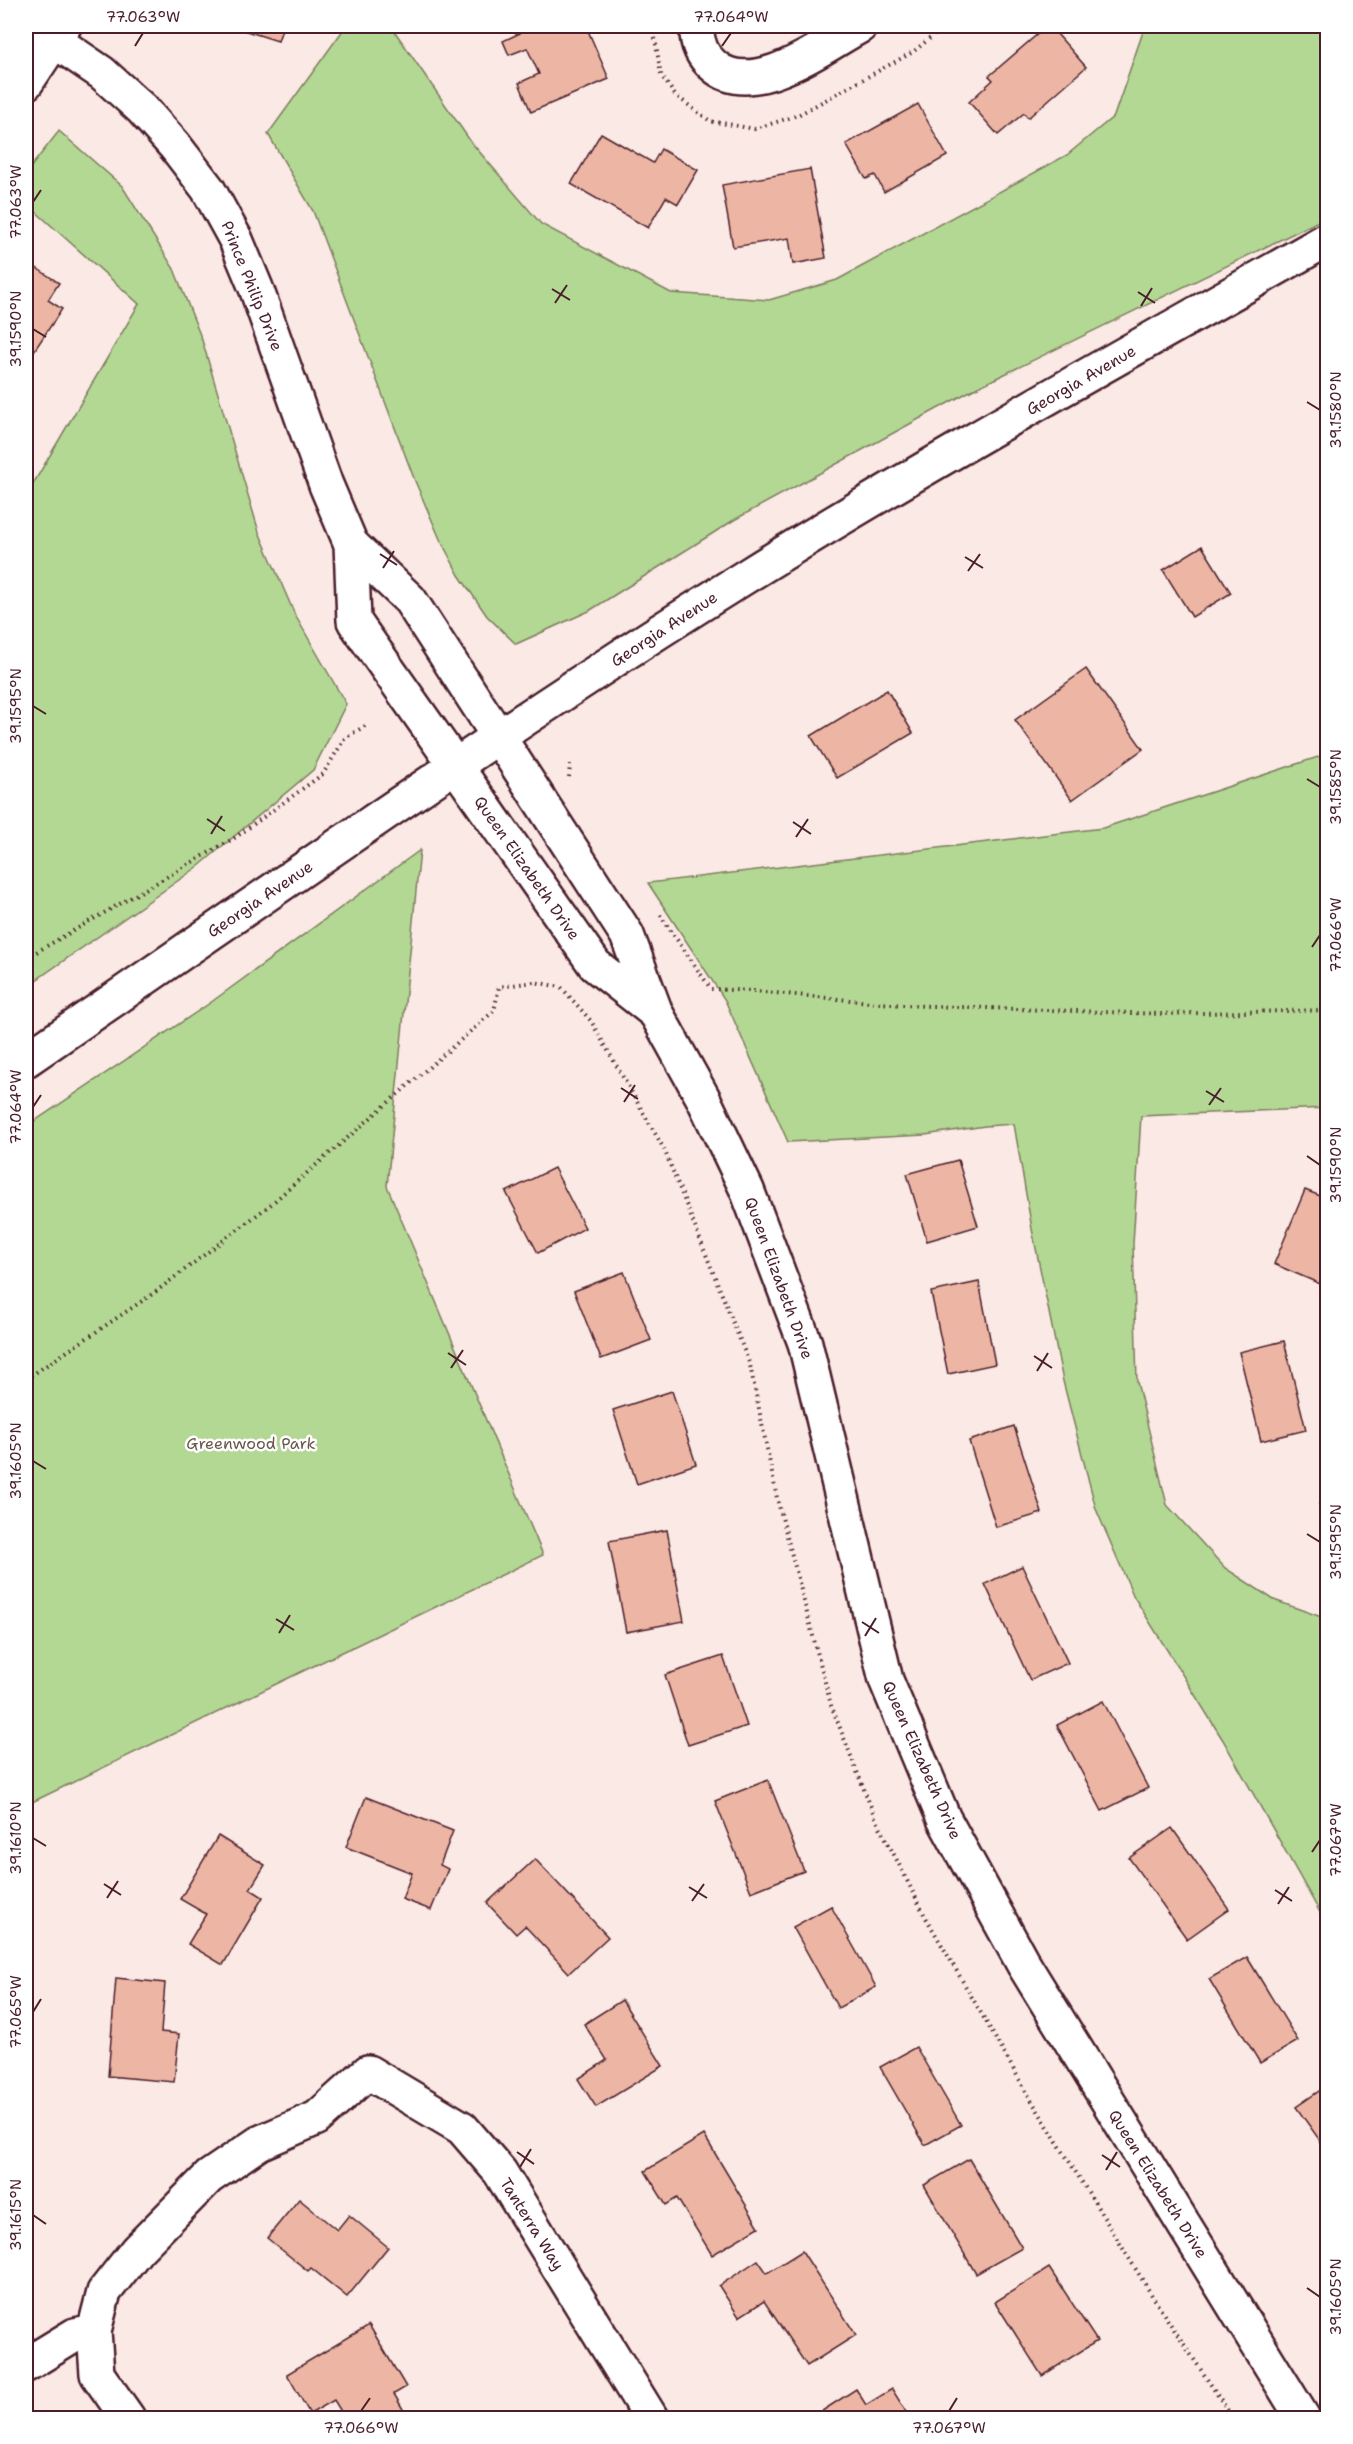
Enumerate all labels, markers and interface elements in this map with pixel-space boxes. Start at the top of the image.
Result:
text: 77.063°W [106,7,180,27]
text: 77.064°W [693,7,769,27]
text: 77.063°W [6,165,26,239]
street label: Prince Philip Drive [216,218,288,354]
text: 39.1590°N [6,290,26,368]
street label: Georgia Avenue [1022,340,1140,420]
text: 39.1580°N [1326,371,1346,449]
street label: Georgia Avenue [607,587,721,671]
text: 39.1595°N [6,668,26,744]
text: 39.1585°N [1326,749,1346,825]
street label: Queen Elizabeth Drive [469,792,585,944]
street label: Georgia Avenue [203,856,317,942]
text: 77.066°W [1326,897,1346,973]
text: 77.064°W [6,1069,26,1145]
text: 39.1590°N [1326,1126,1346,1204]
street label: Queen Elizabeth Drive [740,1194,818,1362]
text: 39.1605°N [6,1422,26,1500]
park label: Greenwood Park [186,1433,316,1454]
text: 39.1595°N [1326,1504,1346,1580]
street label: Queen Elizabeth Drive [878,1678,966,1842]
text: 39.1610°N [6,1801,26,1875]
text: 77.067°W [1326,1803,1346,1877]
text: 77.065°W [6,1975,26,2049]
street label: Queen Elizabeth Drive [1104,2106,1212,2262]
street label: Tanterra Way [495,2174,569,2274]
text: 39.1615°N [6,2179,26,2251]
text: 39.1605°N [1326,2258,1346,2336]
text: 77.066°W [323,2418,399,2438]
text: 77.067°W [912,2418,986,2438]

